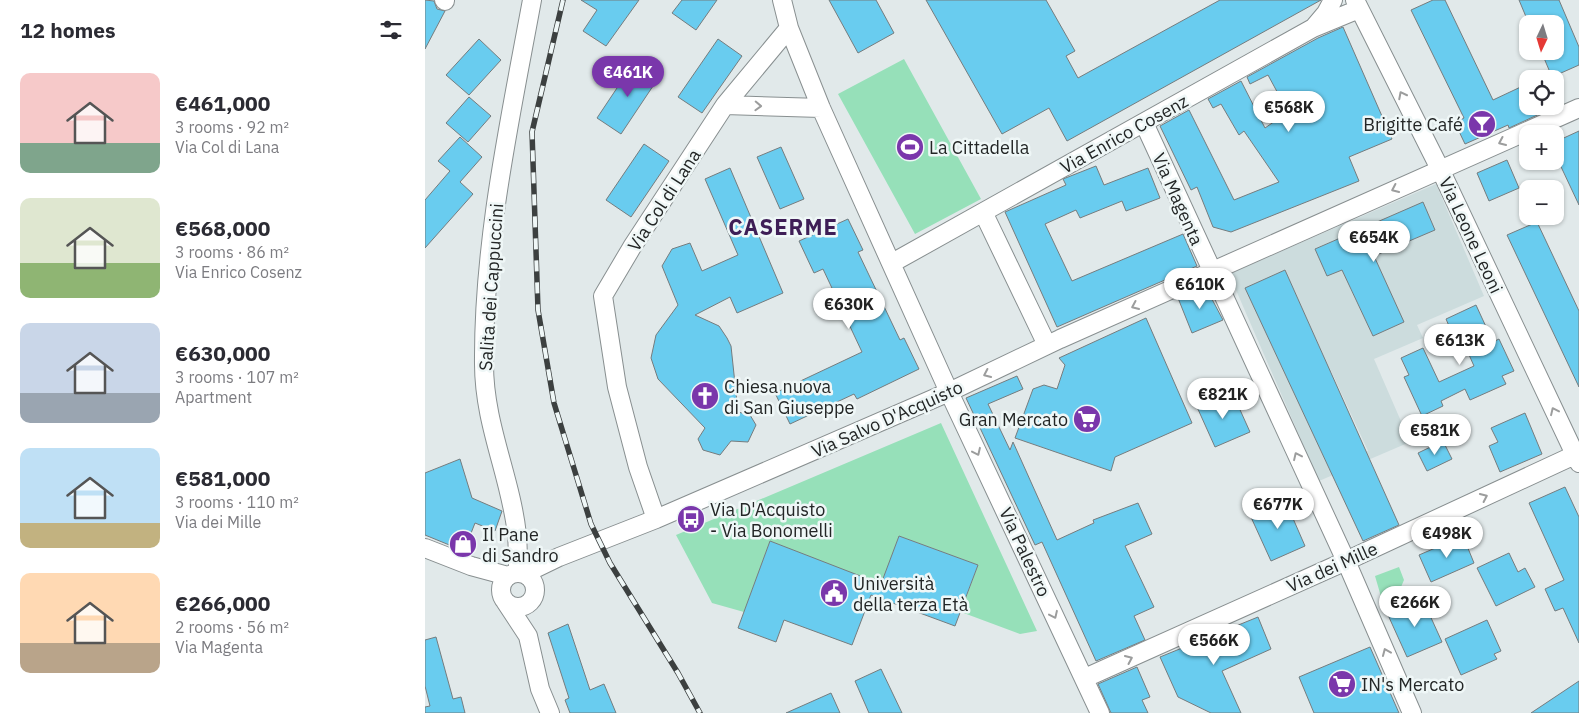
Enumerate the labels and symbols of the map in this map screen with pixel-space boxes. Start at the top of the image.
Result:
north arrow [1519,15,1564,60]
pin: €461K [593,56,663,98]
street label: Via Enrico Cosenz [1056,89,1192,179]
pin: €568K [1254,90,1324,133]
one-way arrow [1398,91,1408,100]
one-way arrow [754,101,762,112]
bar icon: Brigitte Café [1467,109,1497,139]
place label: Brigitte Café [1363,113,1463,136]
sports icon: La Cittadella [895,132,925,162]
one-way arrow [1498,135,1507,146]
place label: La Cittadella [929,136,1030,159]
street label: Via Col di Lana [622,144,706,255]
street label: Via Magenta [1147,149,1209,249]
street label: Via Leone Leoni [1434,173,1508,297]
one-way arrow [1391,182,1400,193]
street label: Salita dei Cappuccini [474,202,508,372]
district label: CASERME [728,212,838,241]
pin: €654K [1339,220,1409,263]
pin: €610K [1165,268,1235,310]
pin: €630K [814,288,884,330]
one-way arrow [1131,300,1140,311]
pin: €613K [1425,324,1495,366]
one-way arrow [983,367,992,378]
place label: Chiesa nuova di San Giuseppe [724,375,854,419]
street label: Via Salvo D'Acquisto [808,375,966,463]
pin: €821K [1188,378,1258,420]
church icon: Chiesa nuova di San Giuseppe [690,381,720,411]
supermarket icon: Gran Mercato [1072,404,1102,434]
one-way arrow [1550,407,1561,416]
place label: Gran Mercato [959,408,1068,431]
pin: €581K [1400,414,1470,456]
one-way arrow [971,447,982,456]
one-way arrow [1293,452,1304,461]
pin: €677K [1243,488,1313,530]
one-way arrow [1479,493,1488,504]
place label: Via D'Acquisto - Via Bonomelli [710,498,833,542]
bus stop icon: Via D'Acquisto - Via Bonomelli [676,504,706,534]
street label: Via Palestro [994,504,1056,600]
pin: €498K [1412,516,1482,559]
place label: Il Pane di Sandro [482,523,559,567]
shop icon: Il Pane di Sandro [448,529,478,559]
street label: Via dei Mille [1283,537,1381,597]
place label: Università della terza Età [853,572,969,616]
public building icon: Università della terza Età [819,578,849,608]
pin: €266K [1380,586,1450,628]
one-way arrow [1048,609,1058,618]
pin: €566K [1179,624,1249,666]
one-way arrow [1381,648,1392,657]
one-way arrow [1124,654,1133,665]
supermarket icon: IN's Mercato [1327,669,1357,699]
place label: IN's Mercato [1361,673,1464,696]

